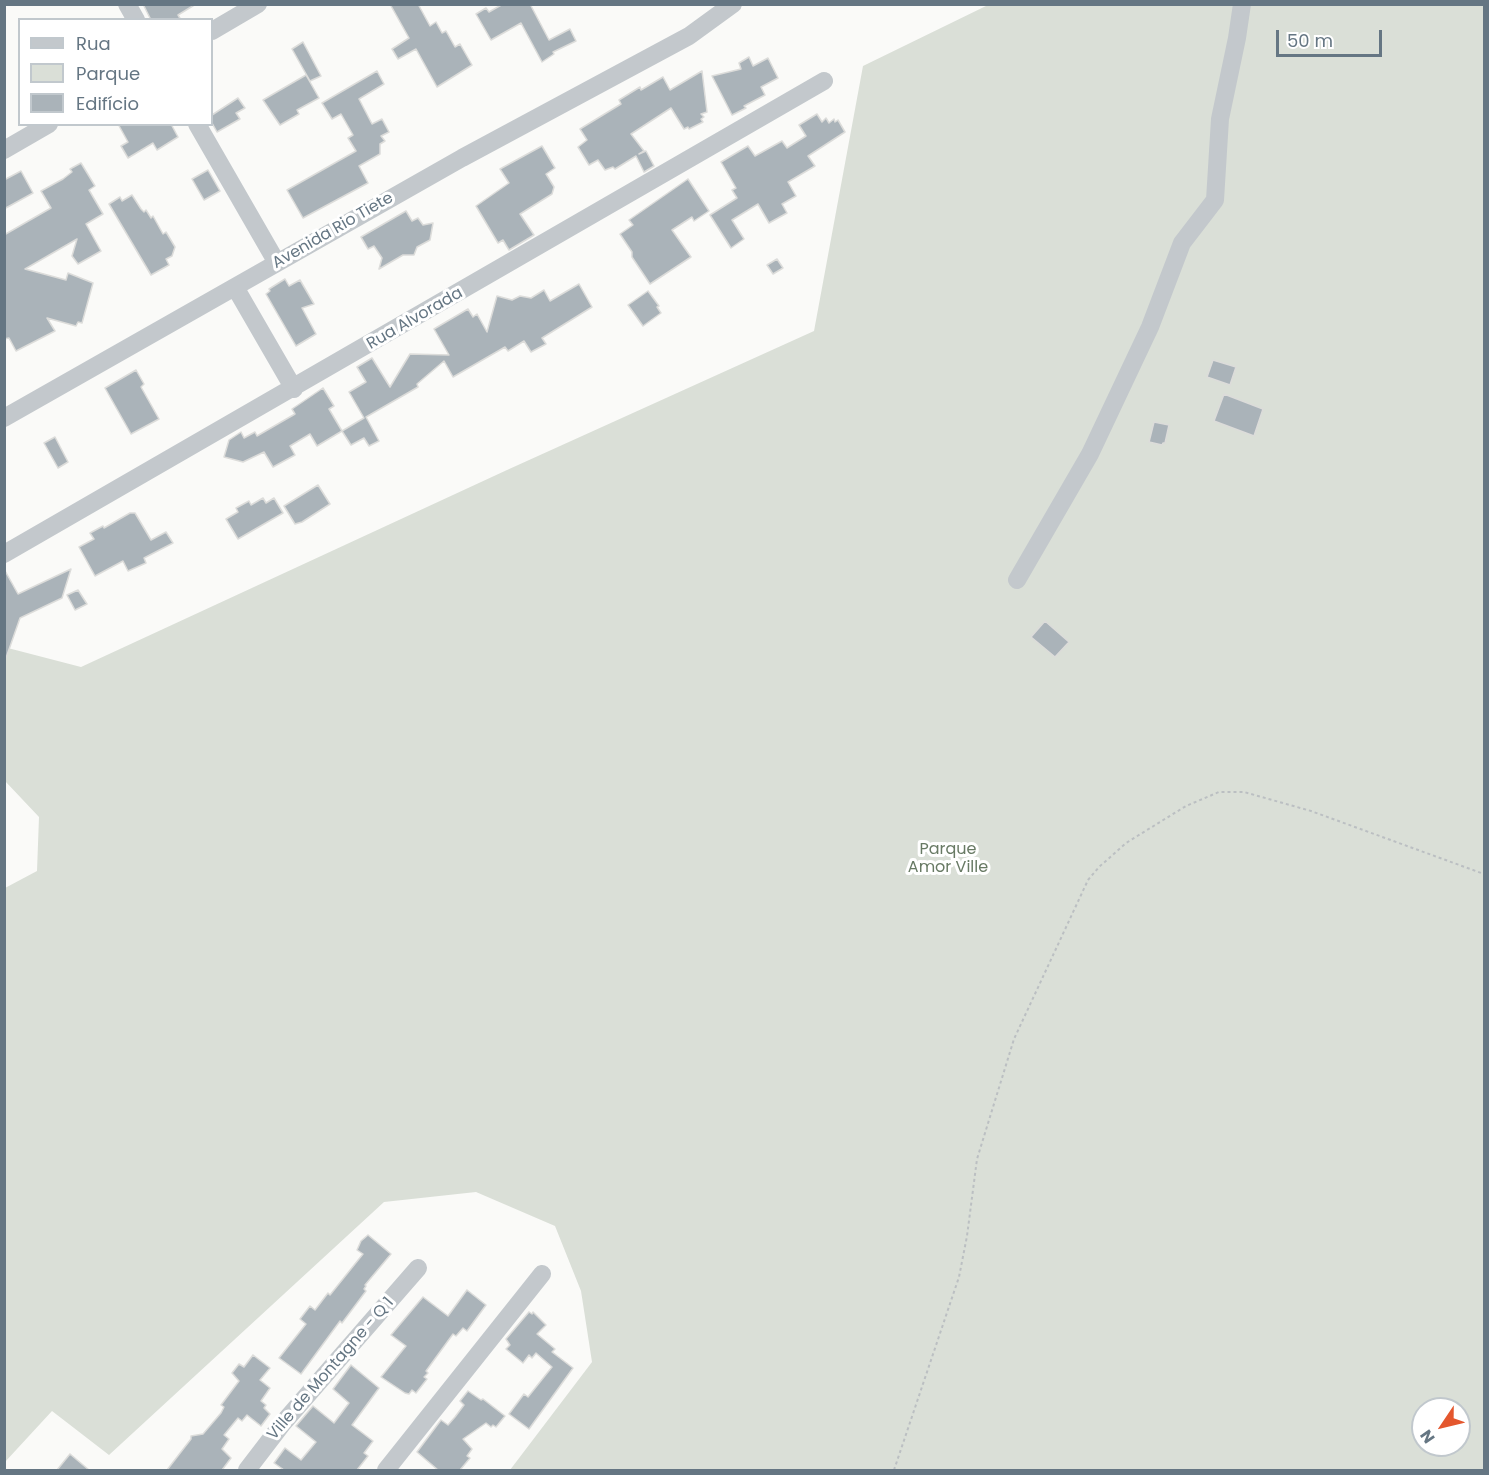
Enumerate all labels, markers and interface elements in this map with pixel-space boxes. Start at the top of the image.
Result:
legend [18,18,213,126]
scale bar [1279,18,1386,56]
text: 50 m [1287,28,1333,53]
text: Rua [76,31,111,56]
text: Parque [76,61,140,86]
text: Edifício [76,91,139,116]
street label: Avenida Rio Tiete [269,189,397,273]
street label: Rua Alvorada [364,284,466,354]
park label: Parque Amor Ville [908,840,988,878]
street label: Ville de Montagne - Q 1 [264,1294,398,1444]
north arrow [1411,1397,1471,1457]
text: N [1415,1425,1440,1448]

